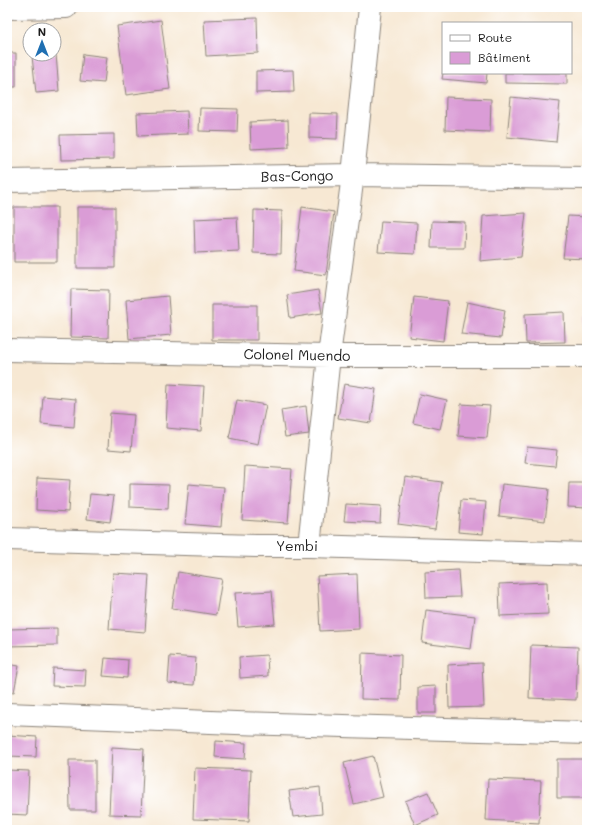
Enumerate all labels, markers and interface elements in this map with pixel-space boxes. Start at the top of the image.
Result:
north arrow [22,22,62,62]
legend [442,22,572,74]
text: N [38,24,46,39]
text: Route [478,29,512,45]
text: Bâtiment [478,49,531,65]
street label: Bas-Congo [261,165,333,186]
street label: Colonel Muendo [243,344,351,365]
street label: Yembi [276,536,318,555]

